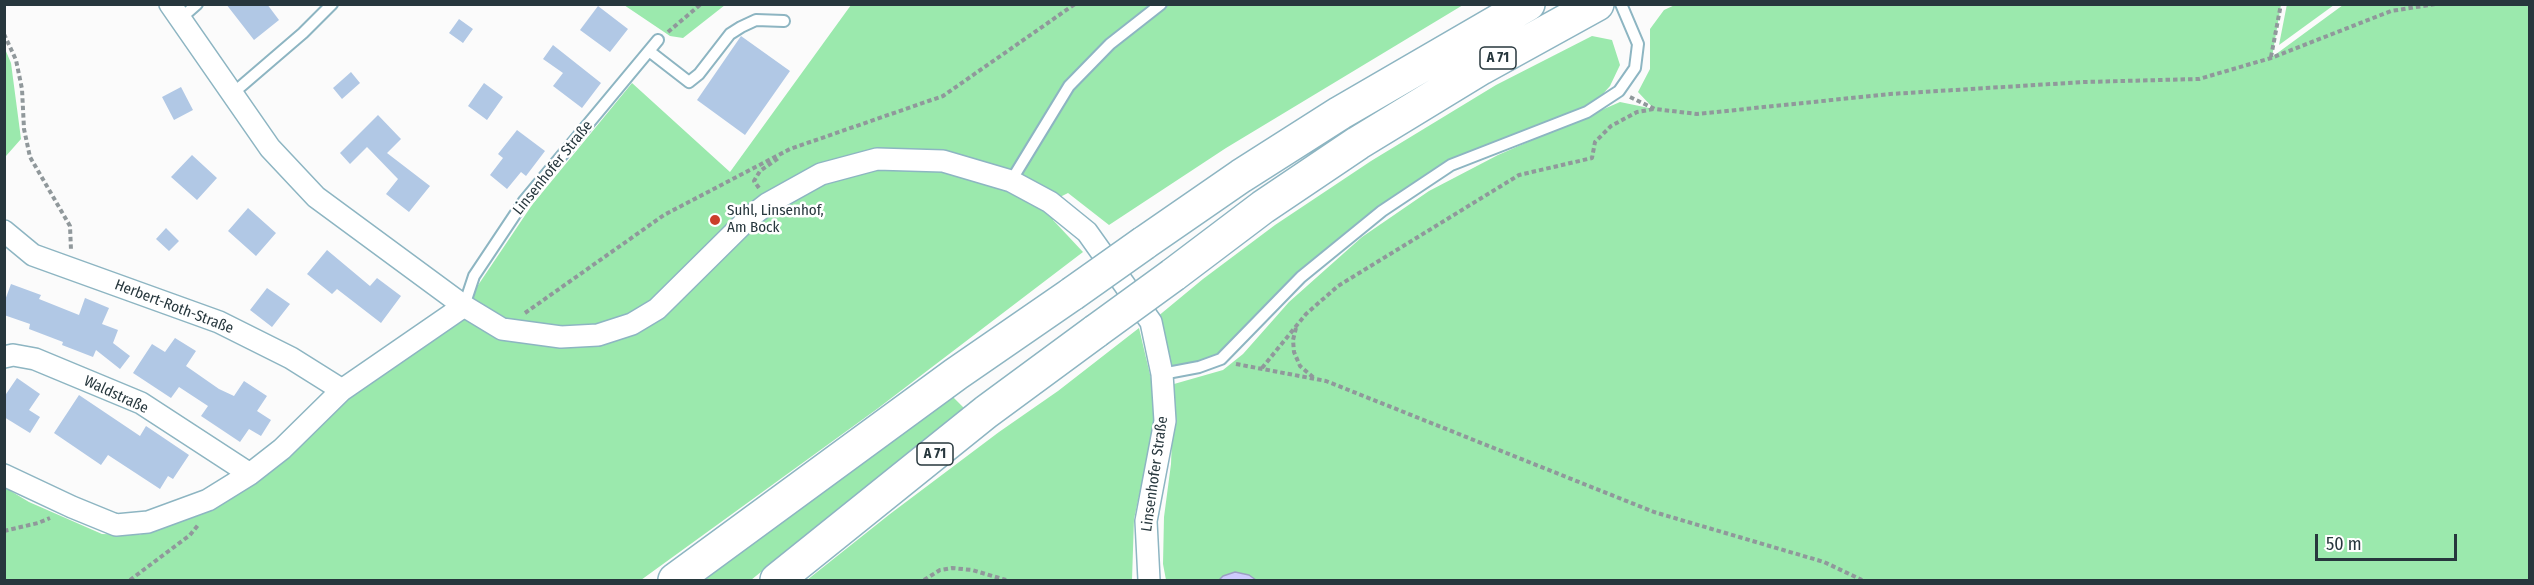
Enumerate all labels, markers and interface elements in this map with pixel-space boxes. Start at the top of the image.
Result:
road number: A 71 [1480,47,1516,69]
street label: Linsenhofer Straße [509,117,597,219]
place label: Suhl, Linsenhof, Am Bock [727,202,824,237]
marker: Suhl, Linsenhof, Am Bock [708,213,722,227]
street label: Herbert-Roth-Straße [112,276,236,338]
street label: Waldstraße [81,372,151,418]
street label: Linsenhofer Straße [1138,415,1172,533]
road number: A 71 [917,443,953,465]
scale bar [2318,522,2460,560]
text: 50 m [2326,533,2362,555]

